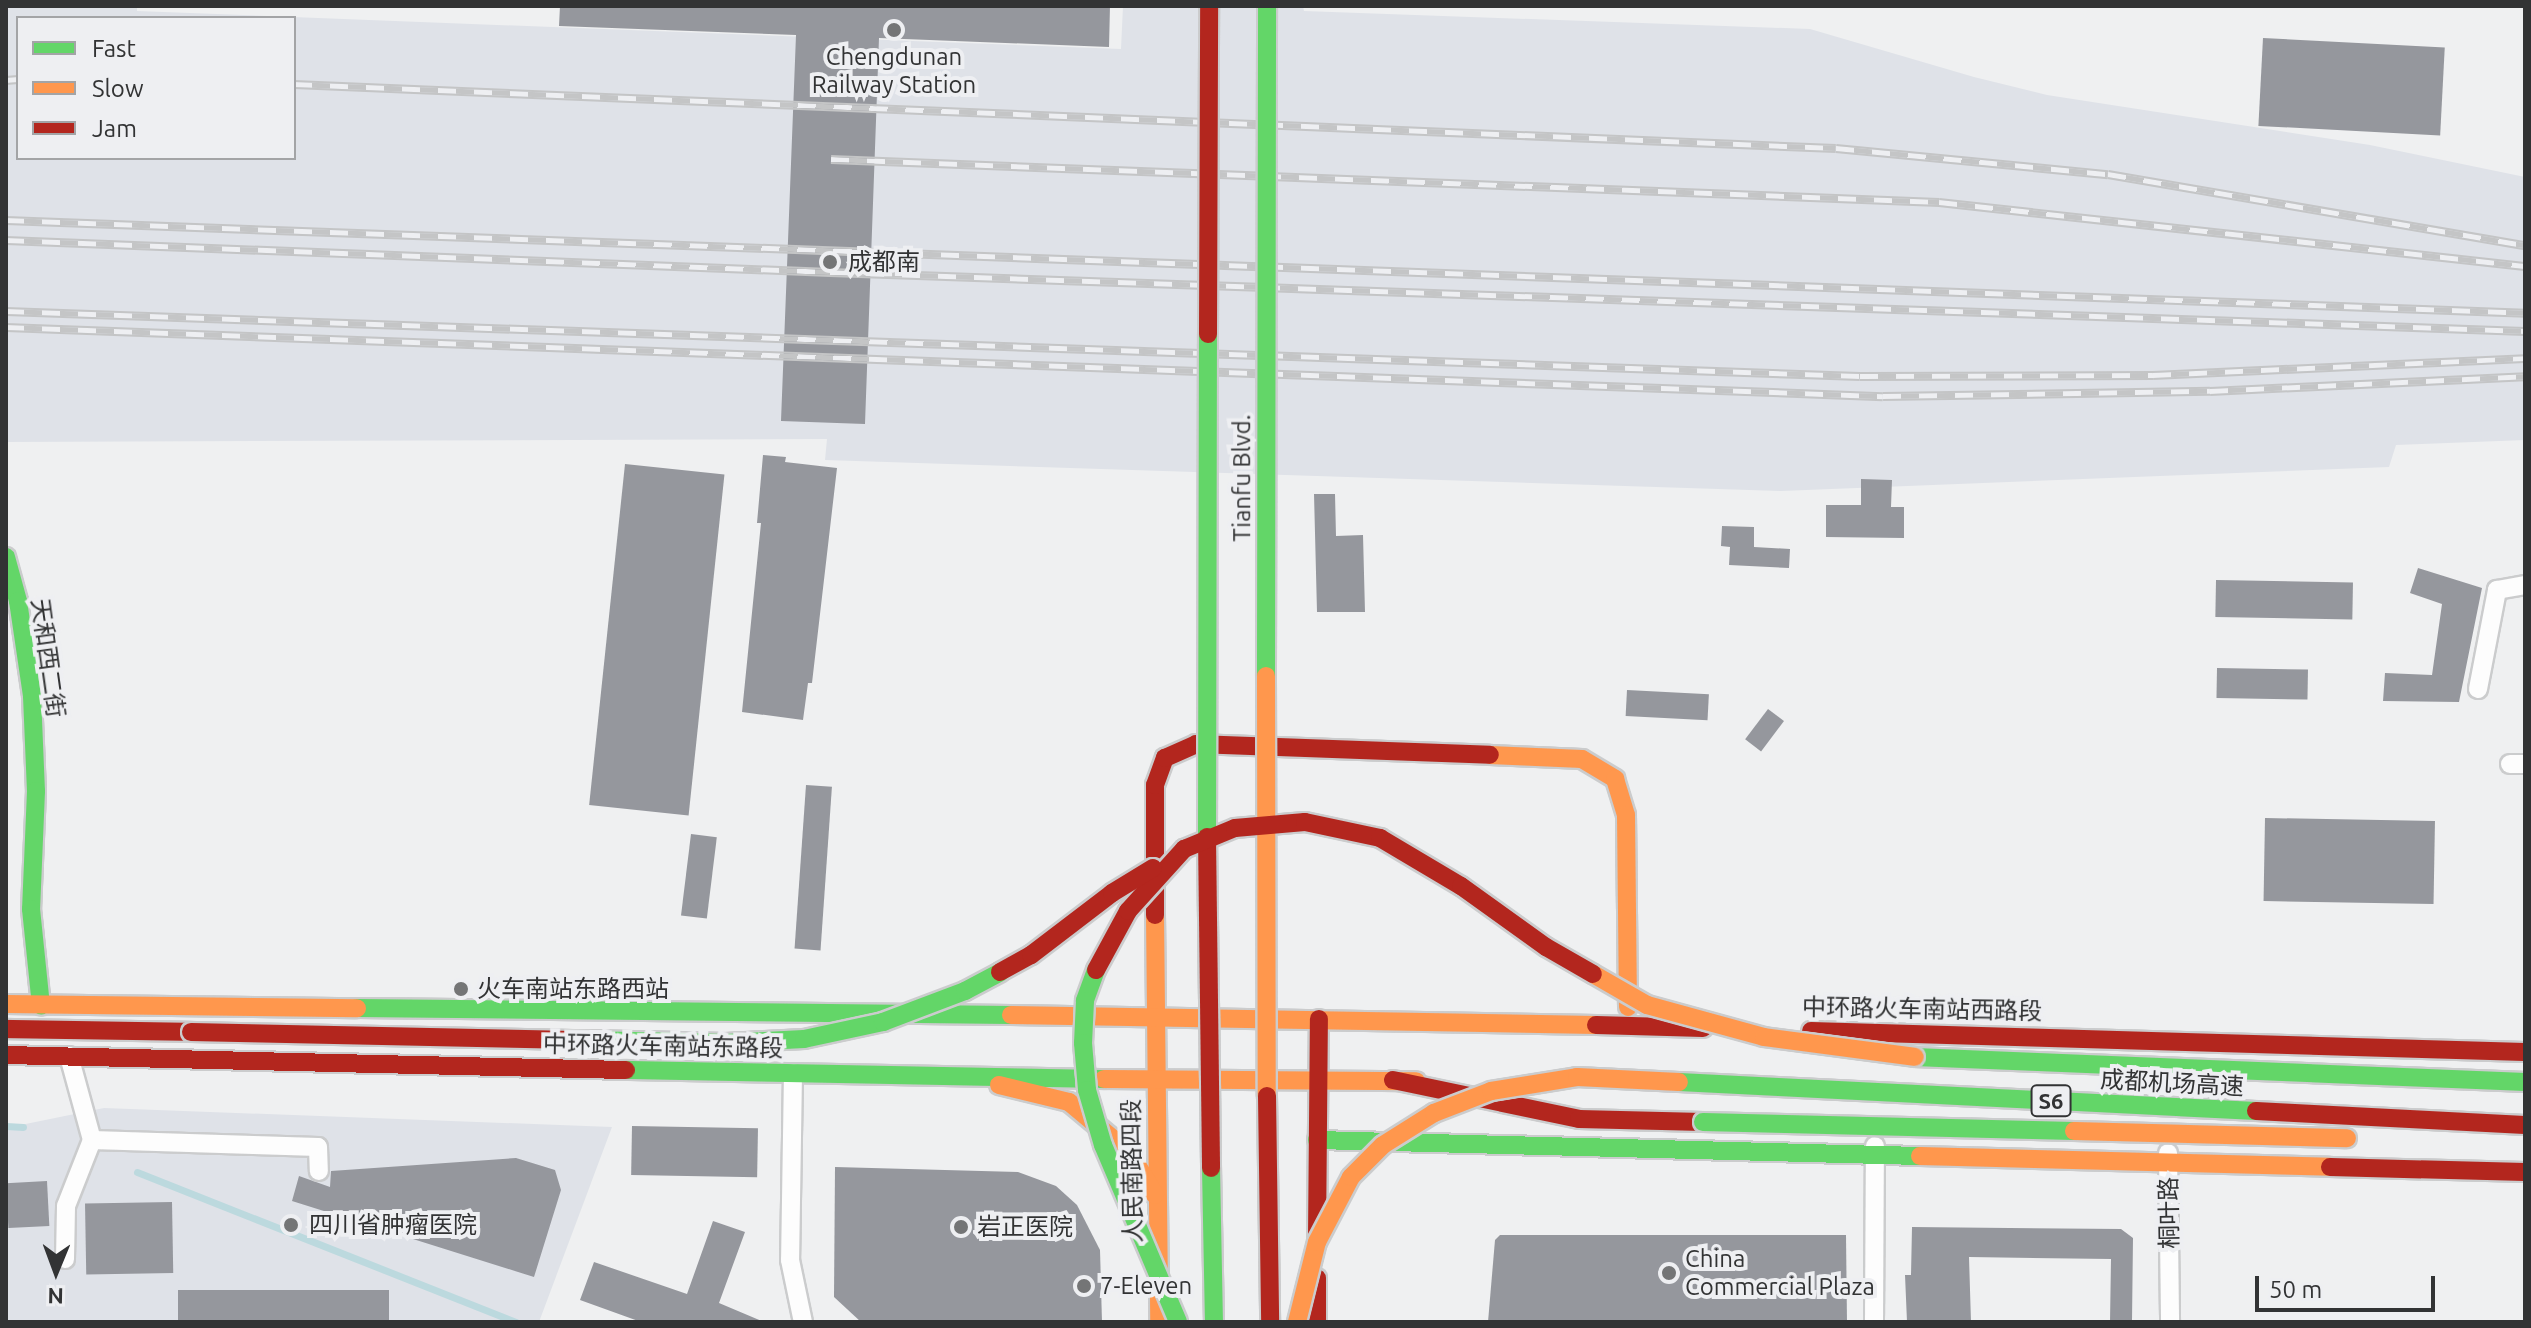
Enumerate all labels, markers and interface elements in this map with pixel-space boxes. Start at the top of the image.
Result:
legend [16,16,296,160]
marker: Chengdunan Railway Station [885,21,903,39]
text: Fast [92,35,136,62]
place label: Chengdunan Railway Station [812,43,976,99]
text: Slow [92,75,144,102]
text: Jam [92,115,137,142]
place label: 成都南 [848,248,920,276]
marker: 成都南 [819,251,841,273]
street label: Tianfu Blvd. [1228,414,1256,542]
street label: 天和西二街 [25,597,71,719]
place label: 火车南站东路西站 [477,975,669,1003]
marker: 火车南站东路西站 [452,980,470,998]
street label: 中环路火车南站西路段 [1802,993,2042,1025]
street label: 中环路火车南站东路段 [543,1030,783,1062]
street label: 成都机场高速 [2099,1065,2245,1101]
road number: S6 [2029,1083,2073,1119]
street label: 人民南路四段 [1116,1099,1148,1243]
street label: 桐叶路 [2154,1177,2184,1249]
place label: 四川省肿瘤医院 [309,1211,477,1239]
place label: 岩正医院 [977,1213,1073,1241]
marker: 四川省肿瘤医院 [280,1214,302,1236]
marker: 岩正医院 [952,1218,970,1236]
north arrow [16,1232,96,1312]
place label: China Commercial Plaza [1685,1245,1875,1301]
scale bar [2259,1260,2439,1310]
marker: China Commercial Plaza [1660,1264,1678,1282]
place label: 7-Eleven [1100,1272,1192,1300]
text: 50 m [2269,1276,2322,1303]
marker: 7-Eleven [1075,1277,1093,1295]
text: N [47,1284,64,1309]

